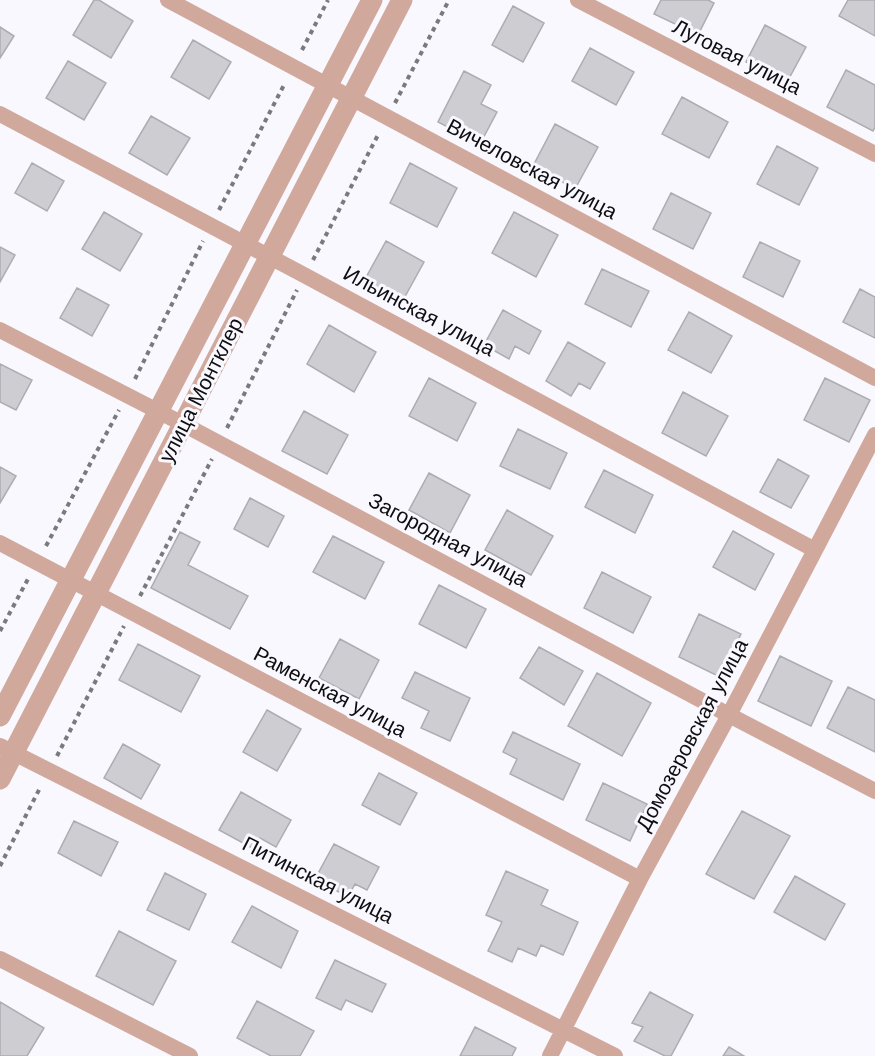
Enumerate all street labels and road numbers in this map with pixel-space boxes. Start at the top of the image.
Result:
street label: Луговая улица [669,14,806,99]
street label: Вичеловская улица [443,114,622,223]
street label: Ильинская улица [339,261,499,360]
street label: улица Монтклер [154,314,247,466]
street label: Загородная улица [365,488,532,591]
street label: Домозеровская улица [631,635,752,835]
street label: Раменская улица [250,642,411,742]
street label: Питинская улица [239,832,398,928]

